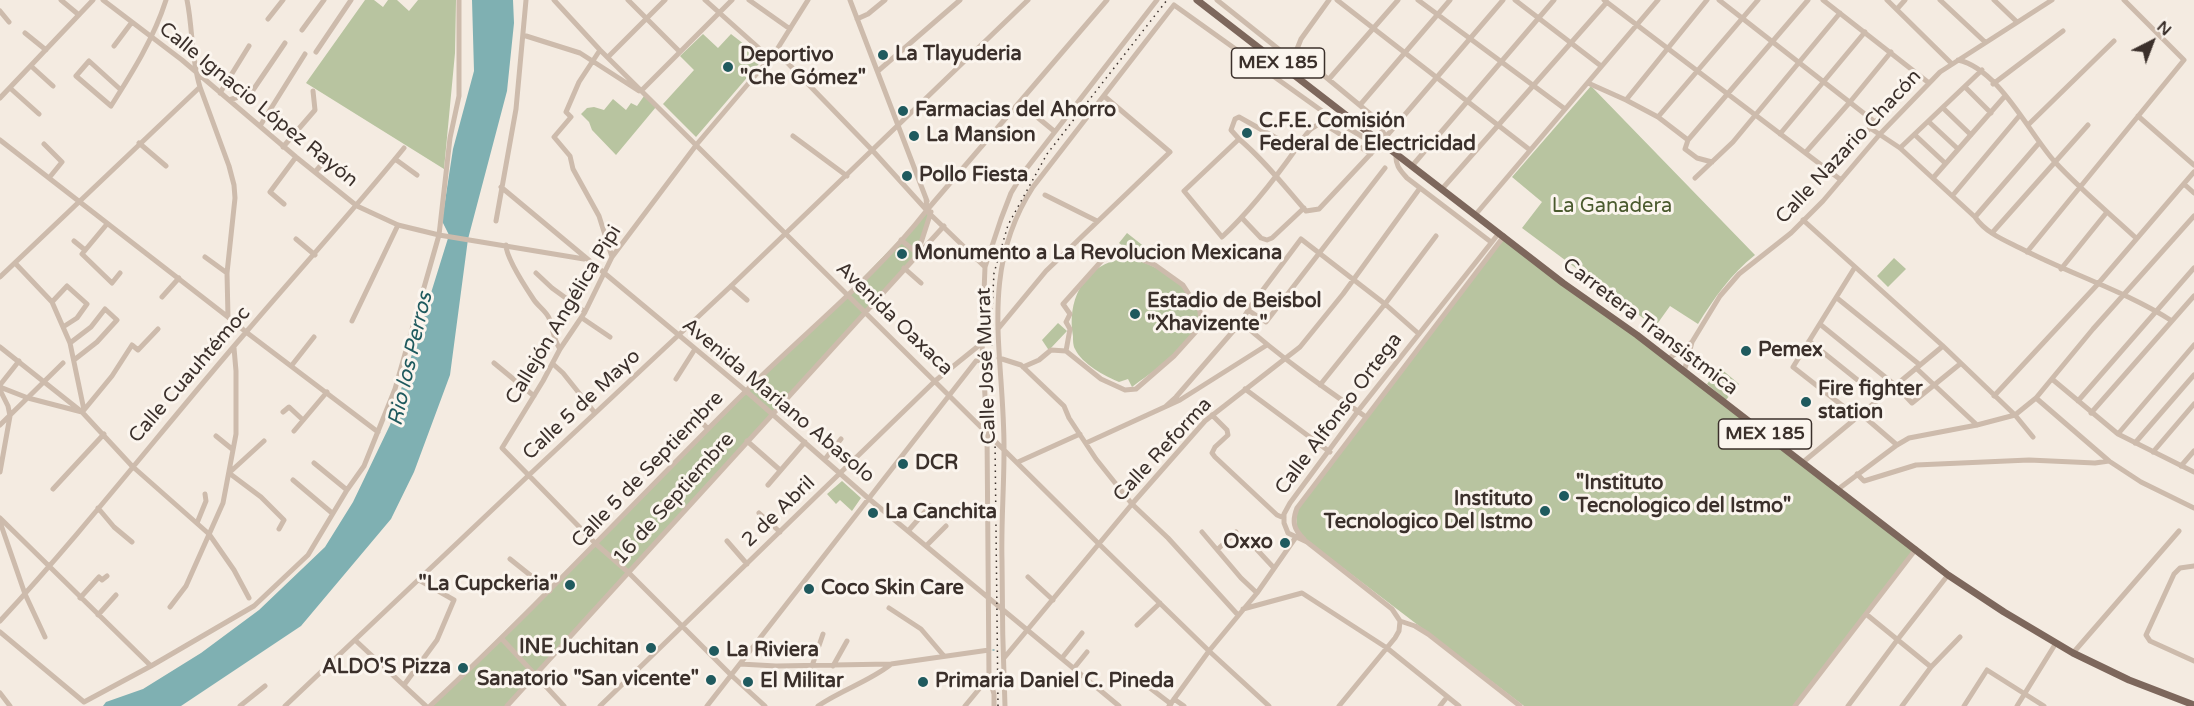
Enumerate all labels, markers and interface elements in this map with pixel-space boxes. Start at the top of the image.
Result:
north arrow [2122,12,2182,72]
street label: Calle Ignacio López Rayón [154,17,362,193]
text: N [2153,17,2176,40]
place label: La Tlayuderia [895,43,1022,67]
place label: Deportivo "Che Gómez" [740,44,866,91]
marker: La Tlayuderia [876,48,890,62]
road number: MEX 185 [1232,48,1324,78]
marker: Deportivo "Che Gómez" [721,60,735,74]
street label: Calle Nazario Chacón [1771,65,1927,229]
place label: Farmacias del Ahorro [915,99,1116,123]
marker: Farmacias del Ahorro [896,104,910,118]
place label: C.F.E. Comisión Federal de Electricidad [1259,110,1476,157]
place label: La Mansion [926,124,1036,148]
marker: C.F.E. Comisión Federal de Electricidad [1240,126,1254,140]
marker: La Mansion [907,129,921,143]
place label: Pollo Fiesta [919,164,1028,188]
marker: Pollo Fiesta [900,169,914,183]
park label: La Ganadera [1552,195,1672,219]
street label: Callejón Angélica Pipi [501,221,627,409]
place label: Monumento a La Revolucion Mexicana [914,242,1282,266]
marker: Monumento a La Revolucion Mexicana [895,247,909,261]
street label: Carretera Transistmica [1558,253,1742,401]
street label: Avenida Oaxaca [830,257,958,381]
street label: Calle José Murat [972,287,1002,445]
water label: Rio los Perros [383,290,439,428]
place label: Estadio de Beisbol "Xhavizente" [1147,290,1322,337]
street label: Calle Cuauhtémoc [124,302,256,448]
marker: Estadio de Beisbol "Xhavizente" [1128,307,1142,321]
street label: Avenida Mariano Abasolo [677,313,879,489]
street label: Calle Alfonso Ortega [1270,328,1408,500]
place label: Pemex [1758,339,1823,363]
marker: Pemex [1739,344,1753,358]
street label: Calle 5 de Mayo [518,345,646,465]
place label: Fire fighter station [1818,378,1923,425]
street label: Calle 5 de Septiembre [567,387,729,553]
street label: Calle Reforma [1109,393,1217,507]
marker: Fire fighter station [1799,395,1813,409]
road number: MEX 185 [1718,419,1812,449]
street label: 16 de Septiembre [608,428,740,570]
place label: DCR [915,452,958,476]
marker: DCR [896,457,910,471]
street label: 2 de Abril [738,471,820,553]
place label: "Instituto Tecnologico del Istmo" [1576,472,1791,519]
place label: Instituto Tecnologico Del Istmo [1324,488,1533,535]
marker: "Instituto Tecnologico del Istmo" [1557,489,1571,503]
place label: La Canchita [885,501,997,525]
marker: Instituto Tecnologico Del Istmo [1538,504,1552,518]
marker: La Canchita [866,506,880,520]
place label: Oxxo [1223,531,1273,555]
marker: Oxxo [1278,536,1292,550]
place label: "La Cupckeria" [419,573,558,597]
place label: Coco Skin Care [821,577,964,601]
marker: "La Cupckeria" [563,578,577,592]
marker: Coco Skin Care [802,582,816,596]
place label: INE Juchitan [519,636,639,660]
place label: La Riviera [726,639,819,663]
marker: INE Juchitan [644,641,658,655]
marker: La Riviera [707,644,721,658]
place label: ALDO'S Pizza [322,656,451,680]
marker: ALDO'S Pizza [456,661,470,675]
place label: Sanatorio "San vicente" [477,668,699,692]
place label: El Militar [760,670,844,694]
place label: Primaria Daniel C. Pineda [935,670,1174,694]
marker: Sanatorio "San vicente" [704,673,718,687]
marker: El Militar [741,675,755,689]
marker: Primaria Daniel C. Pineda [916,675,930,689]

